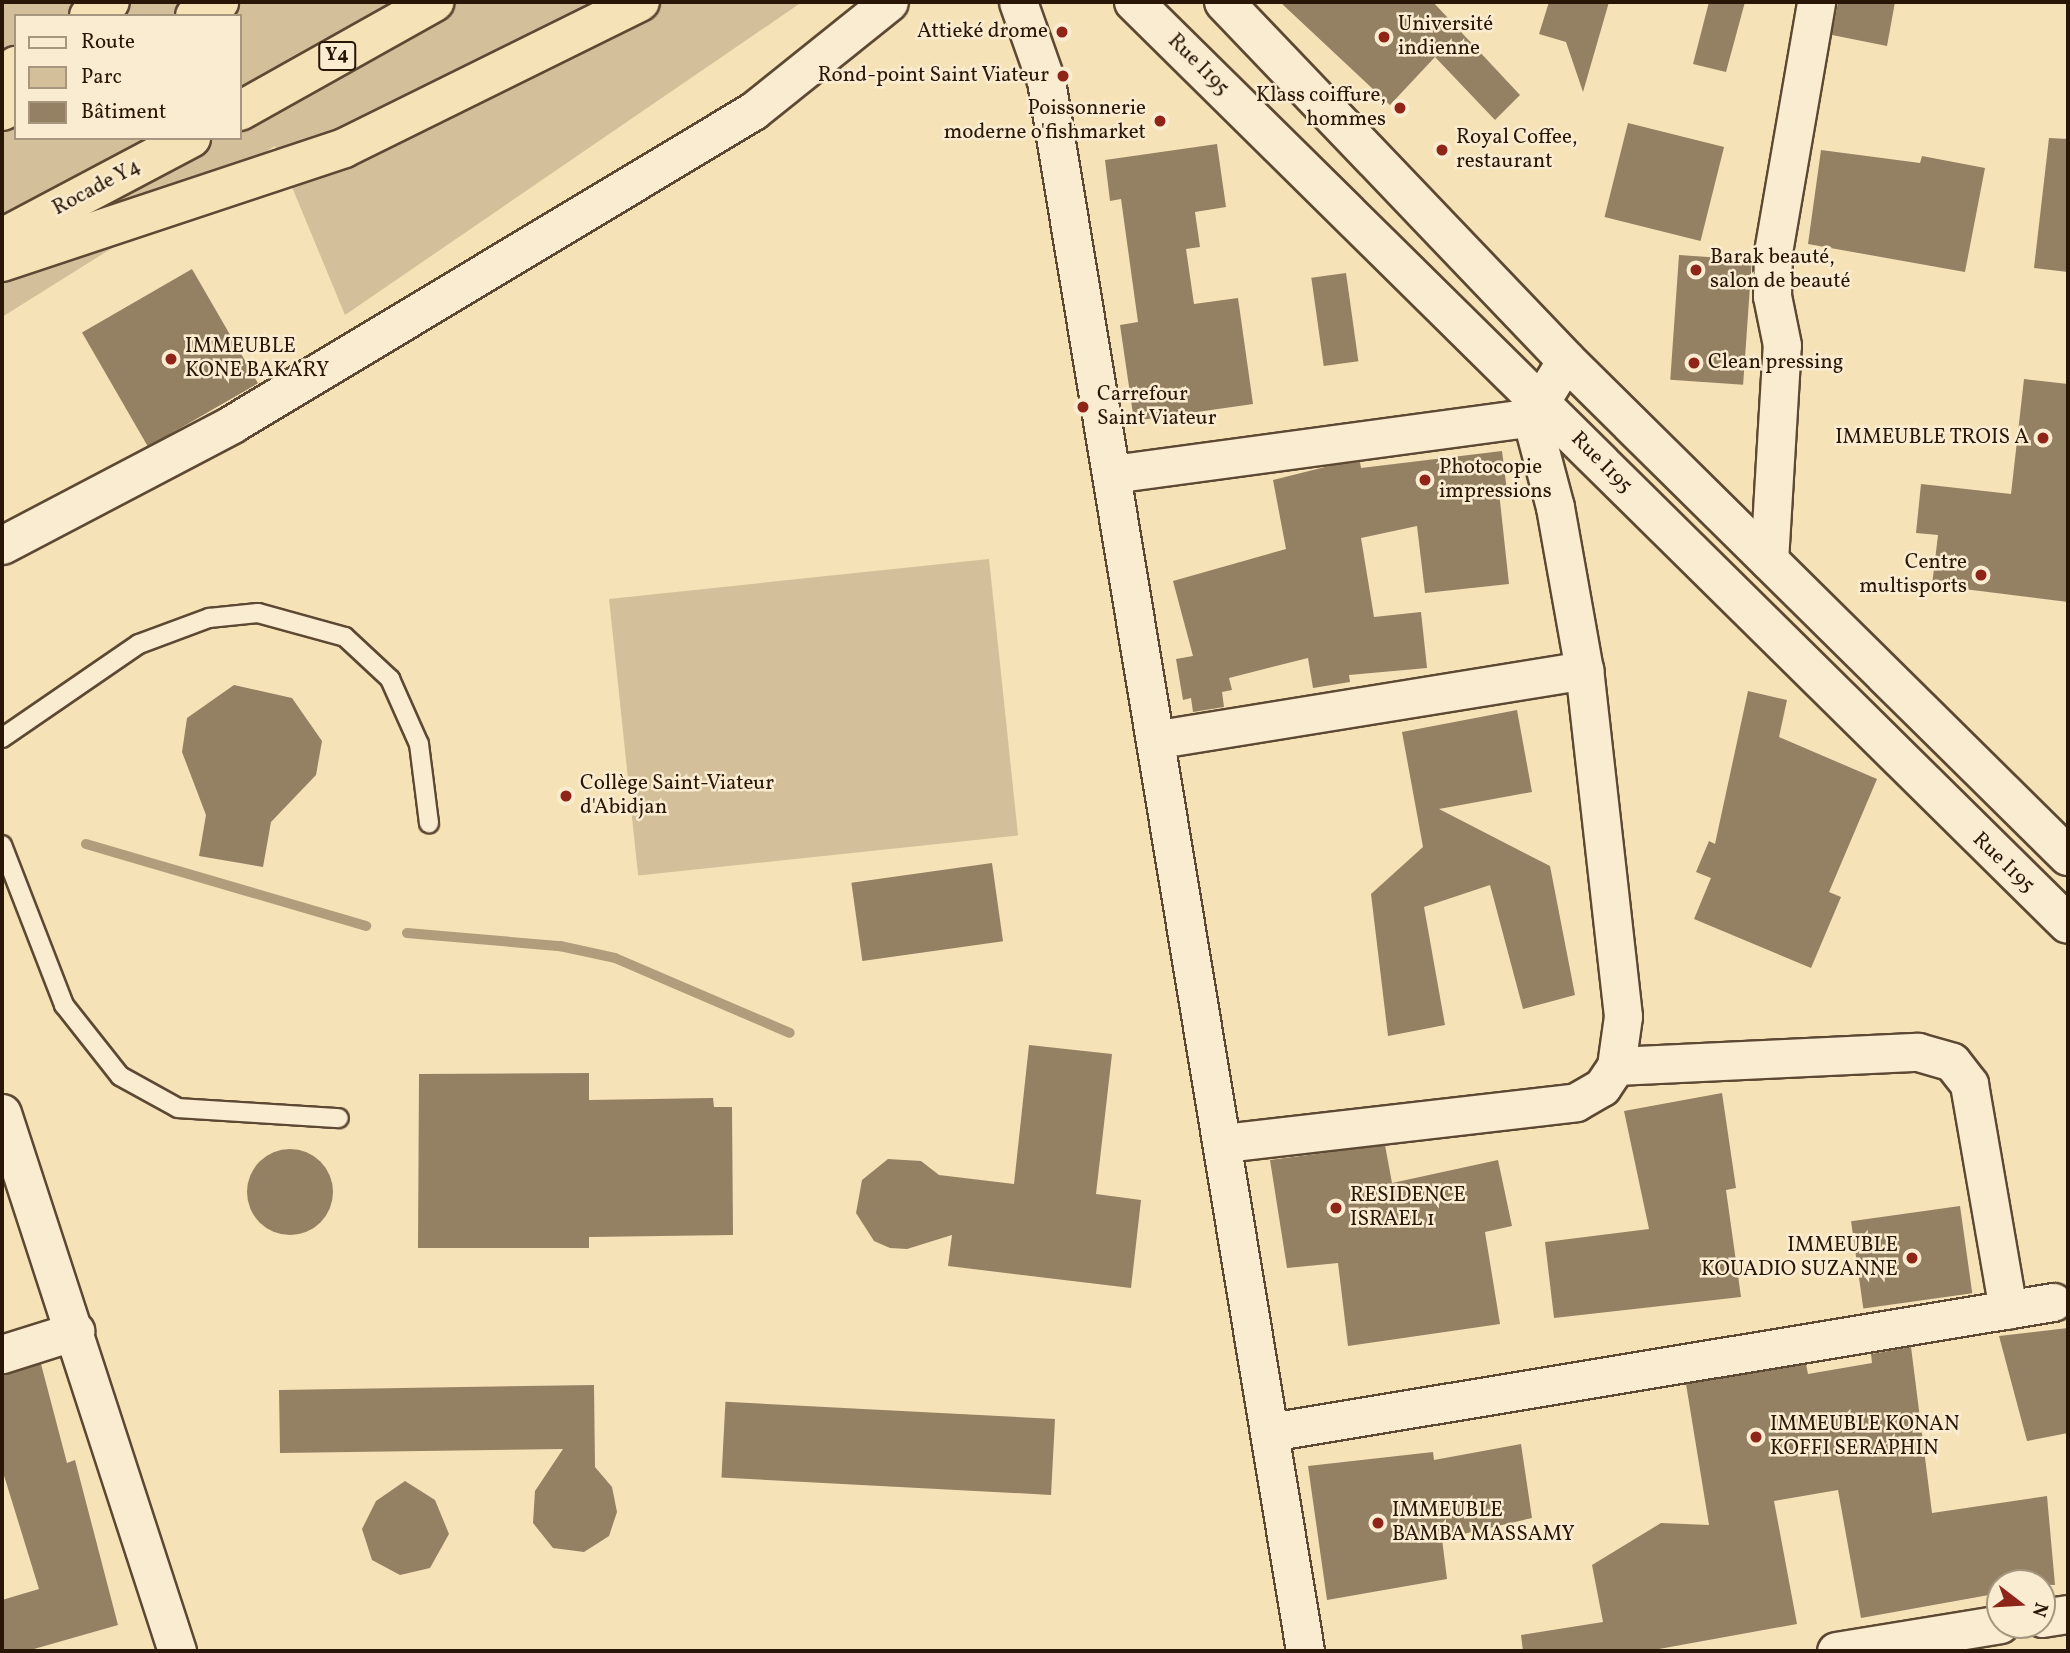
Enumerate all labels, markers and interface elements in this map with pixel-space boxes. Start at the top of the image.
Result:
place label: Université indienne [1398,12,1493,62]
legend [14,14,242,140]
place label: Attieké drome [917,19,1048,45]
marker: Attieké drome [1054,24,1070,40]
text: Route [81,28,135,57]
street label: Rue I195 [1162,29,1234,101]
marker: Université indienne [1376,29,1392,45]
road number: Y4 [318,40,356,72]
text: Parc [81,63,122,92]
place label: Rond-point Saint Viateur [817,63,1049,89]
marker: Rond-point Saint Viateur [1055,68,1071,84]
place label: Klass coiffure, hommes [1256,83,1386,133]
place label: Poissonnerie moderne o'fishmarket [944,96,1146,146]
text: Bâtiment [81,98,166,127]
marker: Klass coiffure, hommes [1392,100,1408,116]
marker: Poissonnerie moderne o'fishmarket [1152,113,1168,129]
place label: Royal Coffee, restaurant [1456,125,1577,175]
marker: Royal Coffee, restaurant [1434,142,1450,158]
street label: Rocade Y4 [48,154,146,222]
place label: Barak beauté, salon de beauté [1710,245,1850,295]
marker: Barak beauté, salon de beauté [1688,262,1704,278]
place label: IMMEUBLE KONE BAKARY [185,334,329,384]
place label: Clean pressing [1708,350,1843,376]
marker: IMMEUBLE KONE BAKARY [163,351,179,367]
marker: Clean pressing [1686,355,1702,371]
place label: Carrefour Saint Viateur [1097,382,1217,432]
marker: Carrefour Saint Viateur [1075,399,1091,415]
place label: IMMEUBLE TROIS A [1835,425,2029,451]
street label: Rue I195 [1565,427,1637,499]
marker: IMMEUBLE TROIS A [2035,430,2051,446]
place label: Photocopie impressions [1439,455,1552,505]
marker: Photocopie impressions [1417,472,1433,488]
place label: Centre multisports [1859,550,1967,600]
marker: Centre multisports [1973,567,1989,583]
place label: Collège Saint-Viateur d'Abidjan [580,771,774,821]
marker: Collège Saint-Viateur d'Abidjan [558,788,574,804]
street label: Rue I195 [1967,827,2039,899]
place label: RESIDENCE ISRAEL 1 [1350,1183,1466,1233]
marker: RESIDENCE ISRAEL 1 [1328,1200,1344,1216]
place label: IMMEUBLE KOUADIO SUZANNE [1701,1233,1898,1283]
marker: IMMEUBLE KOUADIO SUZANNE [1904,1250,1920,1266]
place label: IMMEUBLE KONAN KOFFI SERAPHIN [1770,1412,1959,1462]
marker: IMMEUBLE KONAN KOFFI SERAPHIN [1748,1429,1764,1445]
place label: IMMEUBLE BAMBA MASSAMY [1392,1498,1575,1548]
marker: IMMEUBLE BAMBA MASSAMY [1370,1515,1386,1531]
north arrow [1986,1569,2056,1639]
text: N [2025,1599,2054,1620]

